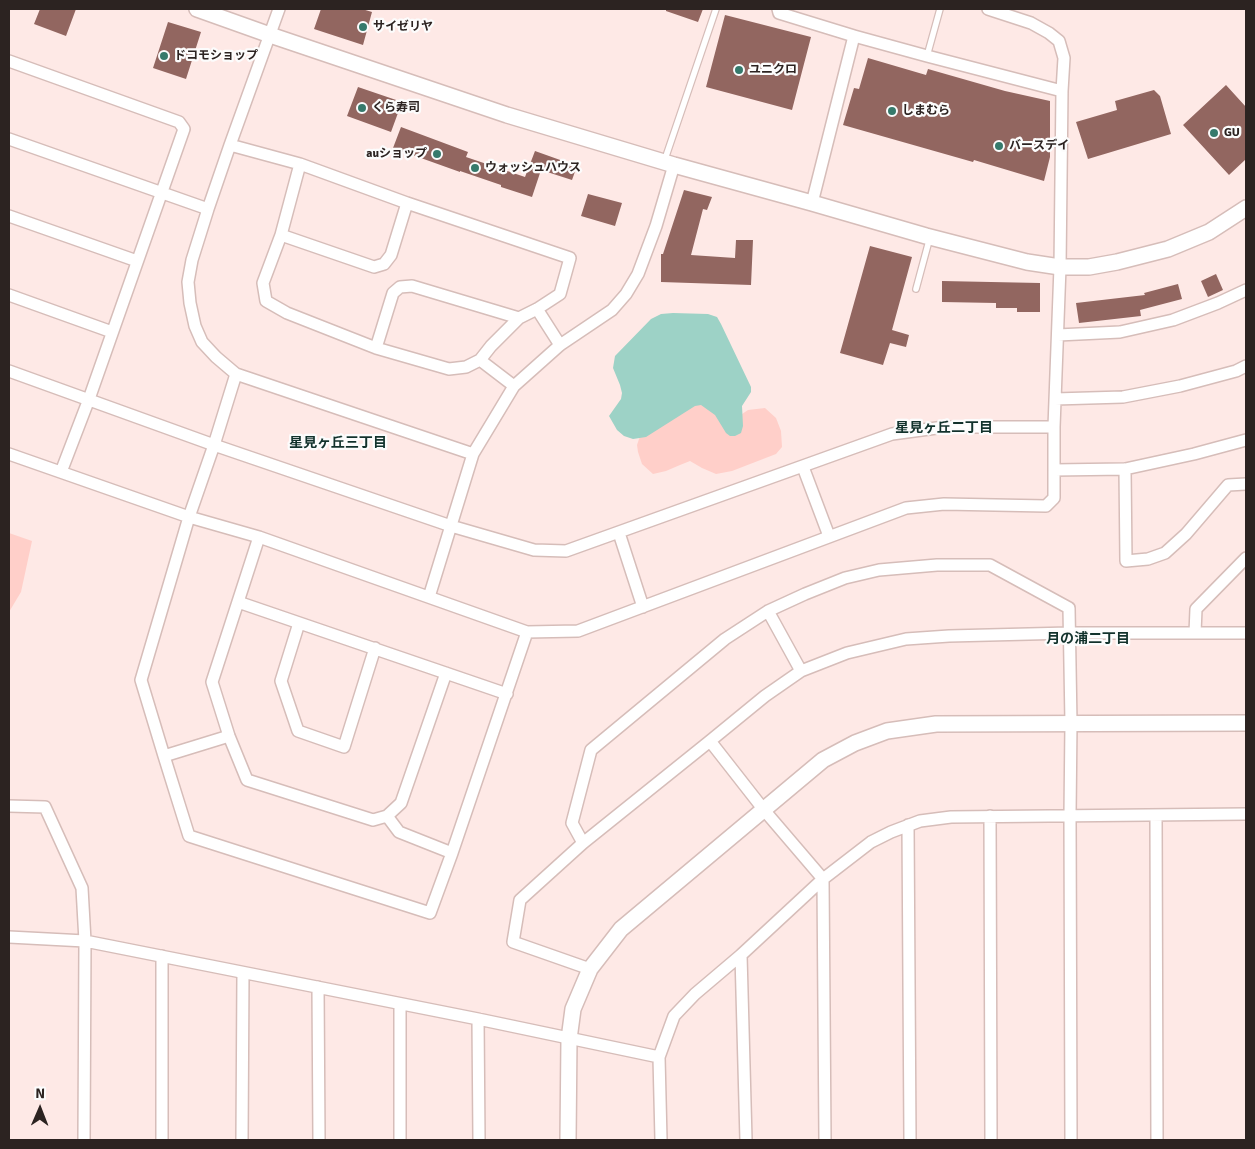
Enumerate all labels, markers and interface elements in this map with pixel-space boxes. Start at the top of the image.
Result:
place label: サイゼリヤ [373,20,433,34]
marker: サイゼリヤ [357,21,369,33]
place label: ドコモショップ [174,49,258,63]
marker: ドコモショップ [158,50,170,62]
place label: ユニクロ [749,63,797,77]
marker: ユニクロ [733,64,745,76]
place label: くら寿司 [372,101,420,115]
marker: くら寿司 [356,102,368,114]
place label: しまむら [902,104,950,118]
marker: しまむら [886,105,898,117]
place label: GU [1224,126,1240,140]
marker: GU [1208,127,1220,139]
place label: バースデイ [1009,139,1069,153]
marker: バースデイ [993,140,1005,152]
place label: auショップ [366,147,427,161]
marker: auショップ [431,148,443,160]
place label: ウォッシュハウス [485,161,581,175]
marker: ウォッシュハウス [469,162,481,174]
district label: 星見ヶ丘二丁目 [895,420,993,436]
district label: 星見ヶ丘三丁目 [289,435,387,451]
district label: 月の浦二丁目 [1046,631,1130,647]
north arrow [15,1084,65,1134]
text: N [35,1085,45,1102]

